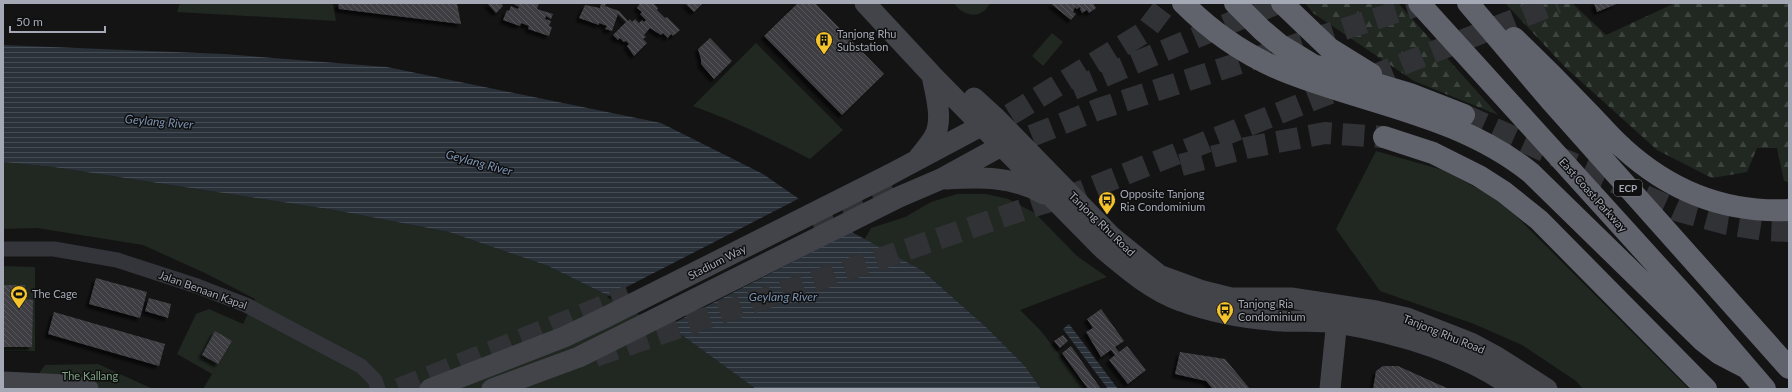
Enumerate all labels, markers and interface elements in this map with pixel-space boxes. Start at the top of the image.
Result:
scale bar [10,8,105,34]
text: 50 m [16,14,43,29]
place label: Tanjong Rhu Substation [837,27,897,53]
building icon: Tanjong Rhu Substation [814,30,834,55]
water label: Geylang River [124,111,195,132]
water label: Geylang River [444,146,515,179]
street label: East Coast Parkway [1557,155,1630,234]
road number: ECP [1614,180,1642,196]
place label: Opposite Tanjong Ria Condominium [1120,187,1205,213]
street label: Tanjong Rhu Road [1067,189,1138,258]
bus stop icon: Opposite Tanjong Ria Condominium [1097,190,1117,215]
street label: Stadium Way [686,241,748,282]
street label: Jalan Benaan Kapal [157,268,249,311]
sports icon: The Cage [9,284,29,309]
place label: The Cage [32,287,78,300]
water label: Geylang River [749,289,818,304]
place label: Tanjong Ria Condominium [1238,297,1306,323]
bus stop icon: Tanjong Ria Condominium [1215,300,1235,325]
street label: Tanjong Rhu Road [1402,311,1487,356]
park label: The Kallang [62,369,118,382]

